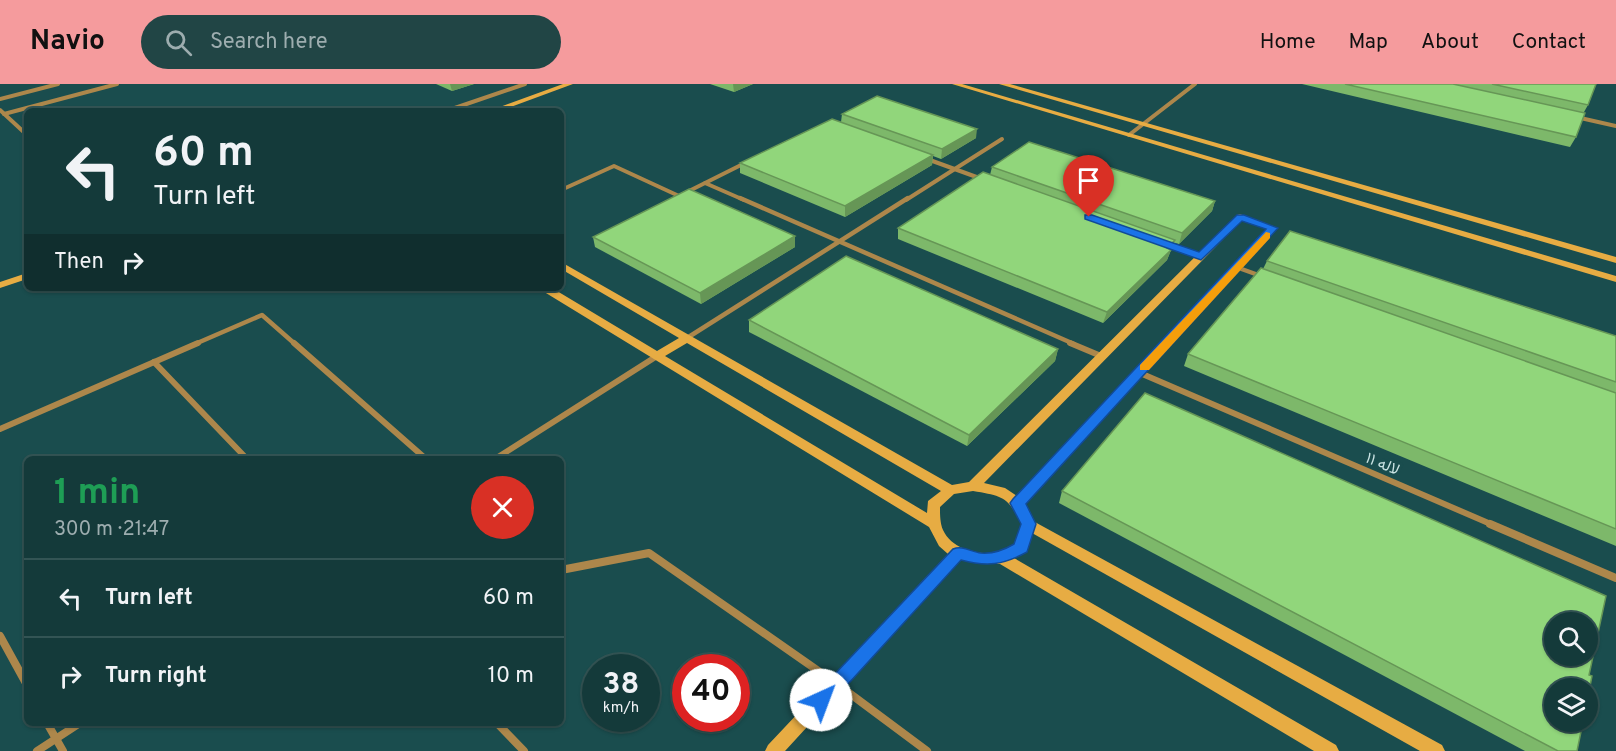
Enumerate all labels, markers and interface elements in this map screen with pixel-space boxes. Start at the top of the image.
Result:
search box [141,15,561,69]
text: Navio [30,24,105,60]
icon: search [162,26,195,59]
text: Search here [210,29,327,56]
text: Home [1260,29,1316,56]
text: Map [1349,29,1388,56]
text: About [1421,29,1479,56]
text: Contact [1512,29,1586,56]
text: 60 m [153,128,254,181]
icon: left [54,132,132,210]
pin [1063,155,1114,217]
icon: arrive [1072,164,1105,197]
text: Turn left [153,180,255,214]
icon: right [116,246,149,279]
text: Then [54,249,104,276]
street label: لاله ۱۱ [1362,449,1402,481]
text: 1 min [54,471,140,517]
button: close [471,476,534,539]
text: 300 m · 21:47 [54,517,169,543]
icon: left [54,582,87,615]
text: Turn left [105,585,193,612]
text: 60 m [483,585,534,612]
map controls [1544,612,1598,732]
button: search [1544,612,1598,666]
speed limit sign: 40 [672,654,750,732]
icon: right [54,660,87,693]
text: Turn right [105,663,207,690]
text: 10 m [488,663,534,690]
text: 38 [603,667,639,704]
position arrow [789,668,853,732]
button: layers [1544,678,1598,732]
text: km/h [603,699,639,718]

